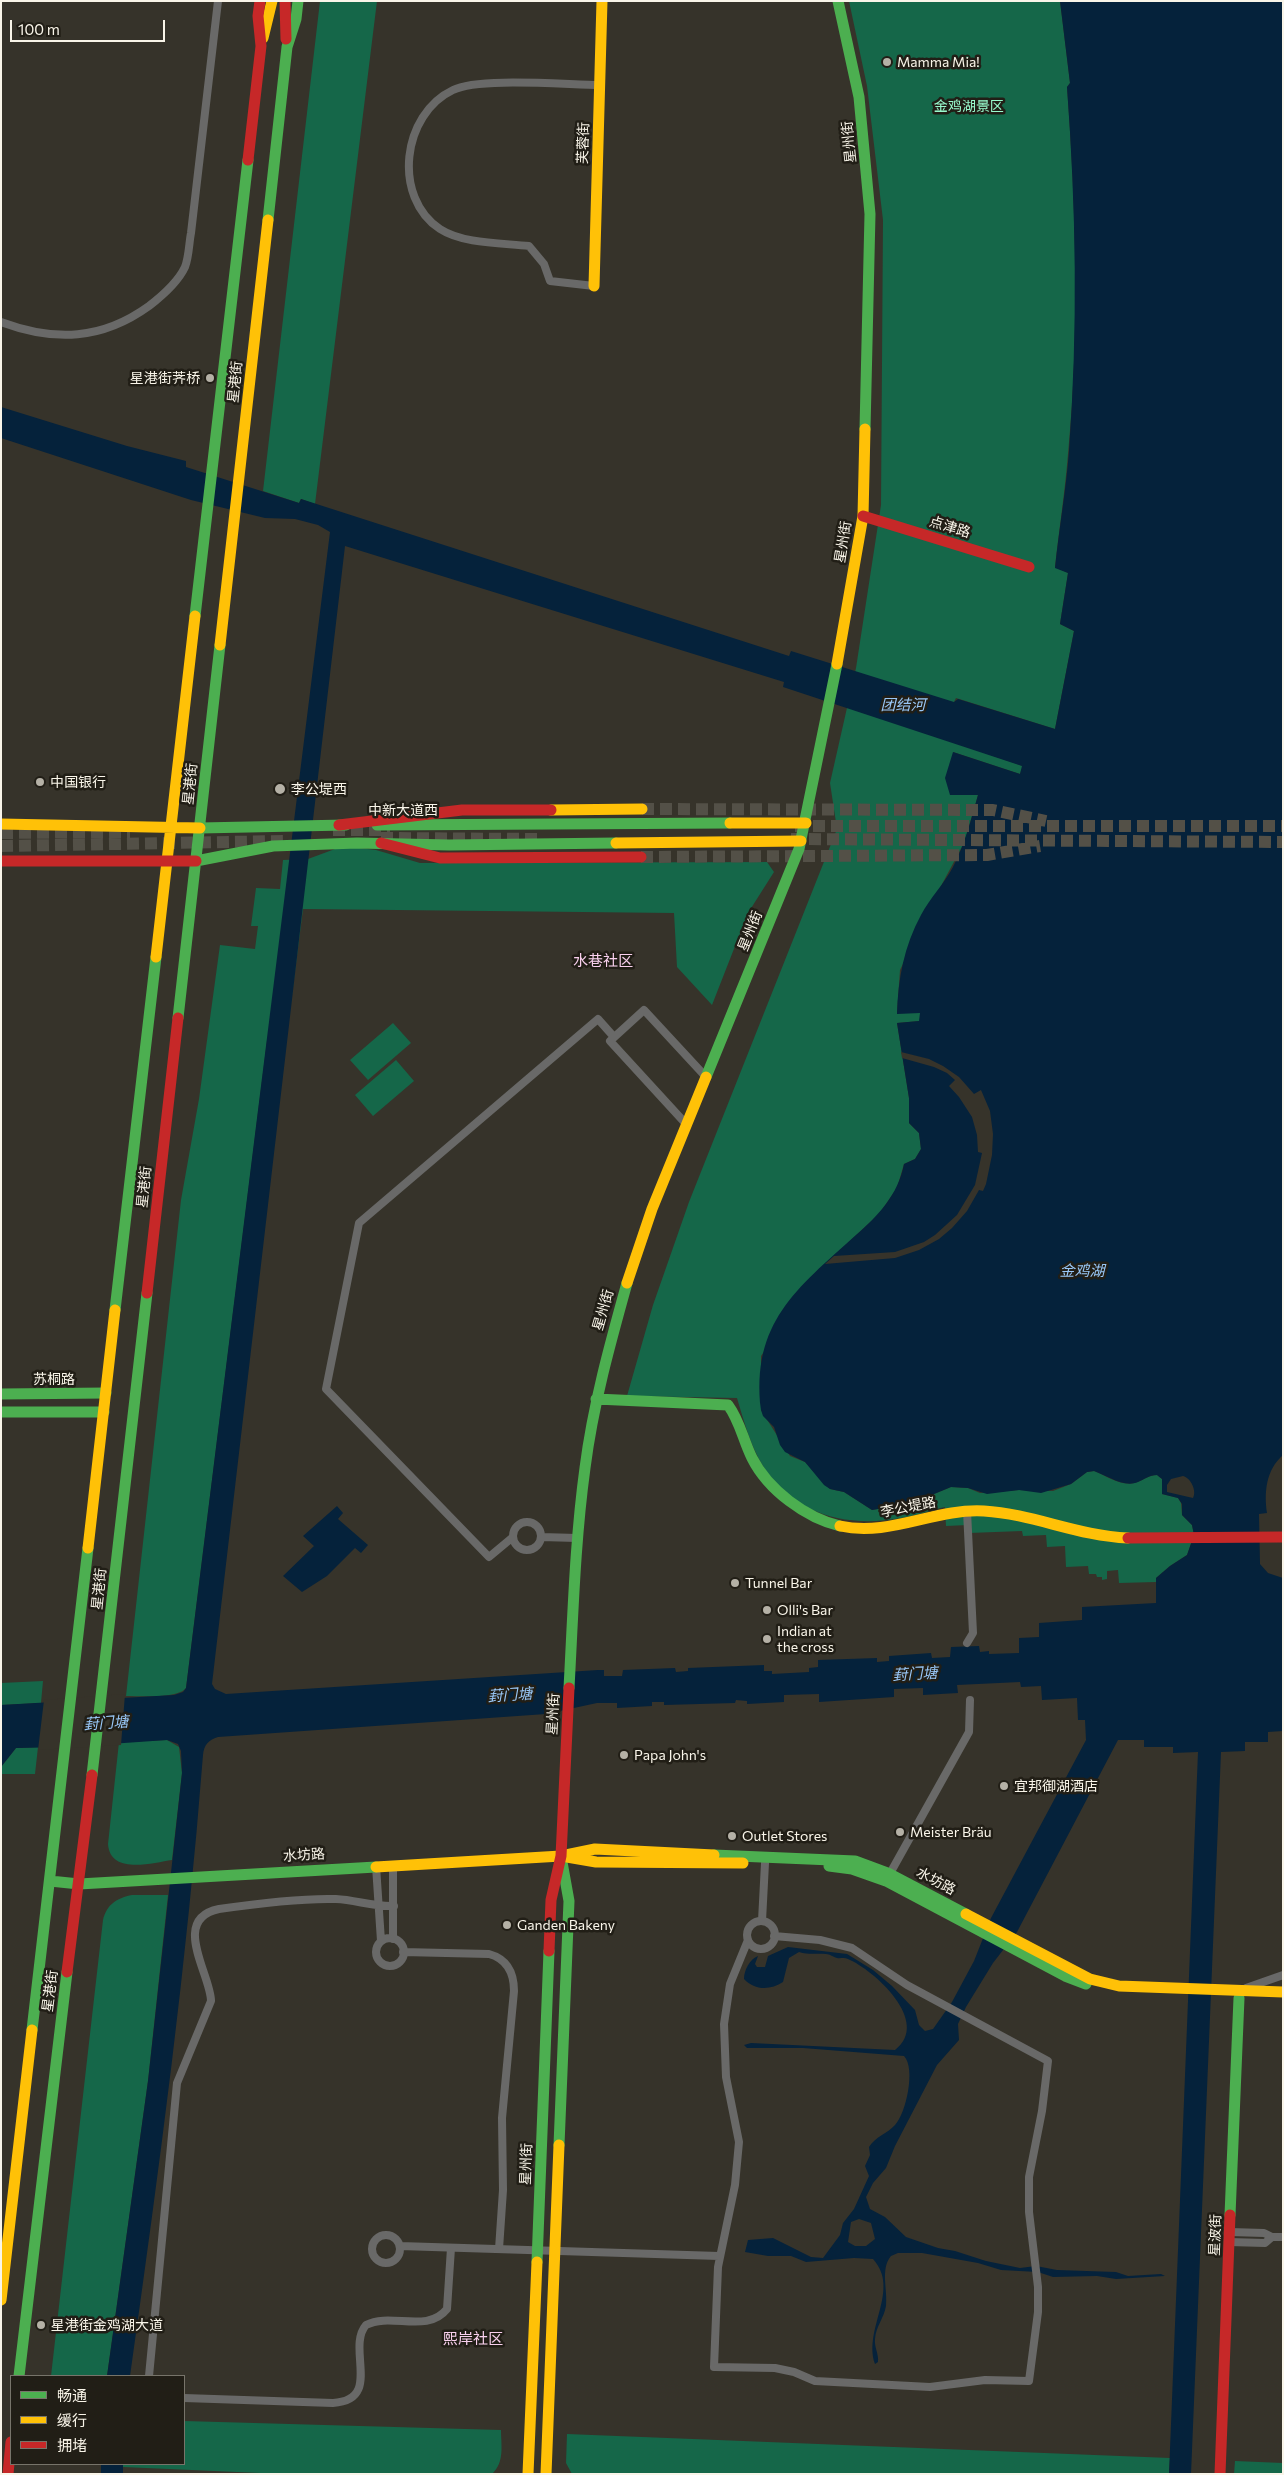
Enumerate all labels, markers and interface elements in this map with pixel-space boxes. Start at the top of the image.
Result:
scale bar [12,10,168,42]
text: 100 m [18,20,60,38]
place label: Mamma Mia! [897,54,980,70]
marker: Mamma Mia! [881,56,893,68]
park label: 金鸡湖景区 [934,98,1004,114]
street label: 星州街 [838,120,860,164]
street label: 芙蓉街 [574,122,592,164]
street label: 星港街 [224,360,246,404]
place label: 星港街荠桥 [130,370,200,386]
marker: 星港街荠桥 [204,372,216,384]
street label: 点津路 [927,513,973,541]
street label: 星州街 [831,520,855,564]
water label: 团结河 [881,696,925,714]
street label: 星港街 [179,762,201,806]
place label: 中国银行 [50,774,106,790]
marker: 中国银行 [34,776,46,788]
place label: 李公堤西 [291,781,347,797]
marker: 李公堤西 [273,782,287,796]
street label: 中新大道西 [368,802,438,818]
street label: 星州街 [734,908,766,954]
district label: 水巷社区 [573,952,633,970]
street label: 星港街 [133,1165,155,1209]
water label: 金鸡湖 [1060,1262,1104,1280]
street label: 星州街 [589,1287,617,1333]
street label: 苏桐路 [33,1371,75,1387]
street label: 李公堤路 [879,1493,937,1521]
street label: 星港街 [88,1567,110,1611]
place label: Tunnel Bar [745,1575,812,1591]
marker: Tunnel Bar [729,1577,741,1589]
place label: Olli's Bar [777,1602,833,1618]
marker: Olli's Bar [761,1604,773,1616]
place label: Indian at the cross [777,1623,834,1655]
marker: Indian at the cross [761,1633,773,1645]
water label: 葑门塘 [892,1664,938,1684]
water label: 葑门塘 [487,1684,533,1706]
street label: 星州街 [544,1693,562,1735]
water label: 葑门塘 [83,1712,129,1734]
place label: Papa John's [634,1747,706,1763]
marker: Papa John's [618,1749,630,1761]
place label: 宜邦御湖酒店 [1014,1778,1098,1794]
marker: 宜邦御湖酒店 [998,1780,1010,1792]
place label: Meister Bräu [910,1824,992,1840]
marker: Meister Bräu [894,1826,906,1838]
place label: Outlet Stores [742,1828,827,1844]
marker: Outlet Stores [726,1830,738,1842]
street label: 水坊路 [282,1845,326,1865]
street label: 水坊路 [914,1864,958,1898]
place label: Ganden Bakeny [517,1917,615,1933]
marker: Ganden Bakeny [501,1919,513,1931]
street label: 星港街 [39,1969,61,2013]
street label: 星州街 [517,2143,535,2185]
street label: 星波街 [1206,2214,1224,2256]
place label: 星港街金鸡湖大道 [51,2317,163,2333]
marker: 星港街金鸡湖大道 [35,2319,47,2331]
district label: 熙岸社区 [443,2330,503,2348]
legend [10,2375,185,2465]
text: 畅通 [57,2386,87,2404]
text: 缓行 [57,2411,87,2429]
text: 拥堵 [57,2436,87,2454]

